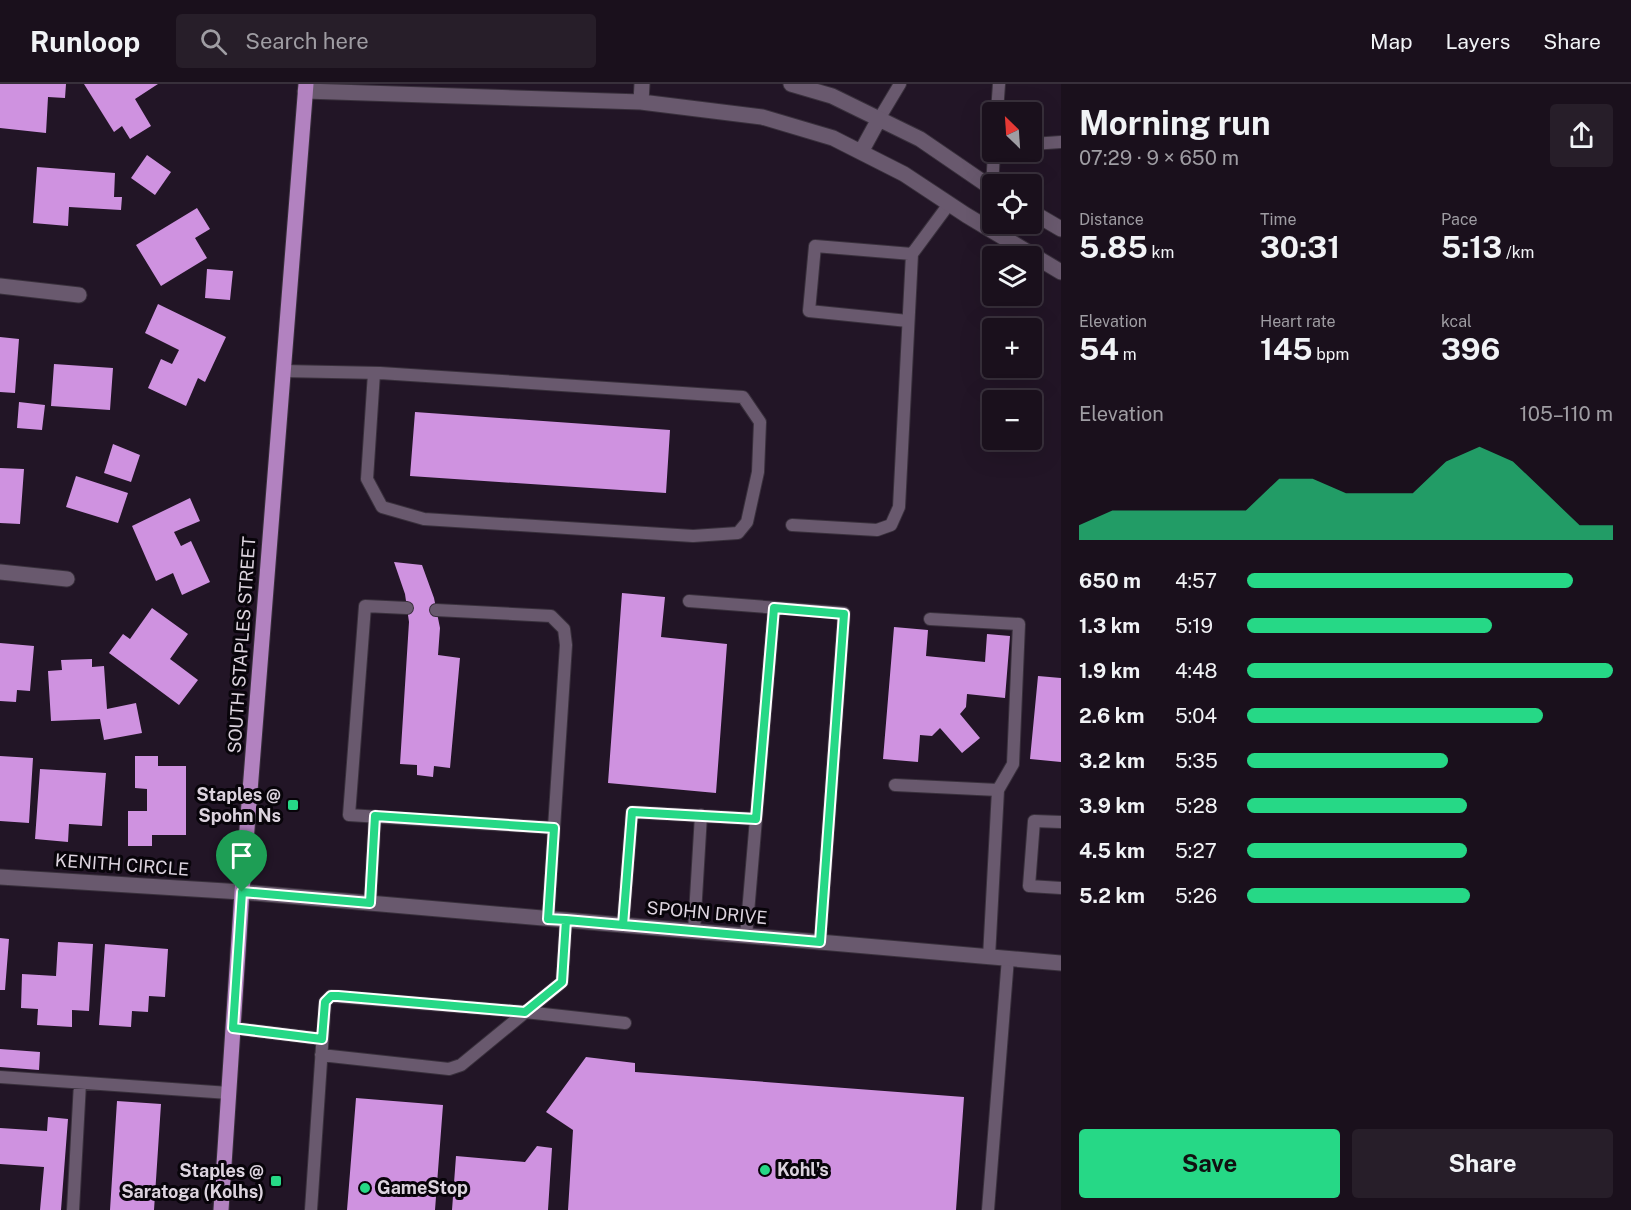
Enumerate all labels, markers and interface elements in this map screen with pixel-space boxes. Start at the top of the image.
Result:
search box [176,14,596,68]
text: Runloop [30,25,140,58]
icon: search [197,25,230,58]
text: Search here [245,28,369,54]
text: Map [1370,29,1413,54]
text: Layers [1446,29,1510,54]
text: Share [1543,29,1601,54]
north arrow [982,102,1042,162]
map controls [982,102,1042,450]
text: Morning run [1079,104,1271,142]
button: share [1550,104,1613,167]
text: 07:29 · 9 × 650 m [1079,146,1239,170]
button: locate [982,174,1042,234]
text: Distance [1079,210,1144,229]
text: Time [1260,210,1296,229]
text: Pace [1441,210,1478,229]
text: 5.85 [1079,229,1148,265]
text: 30:31 [1260,229,1340,265]
text: 5:13 [1441,229,1502,265]
text: km [1148,243,1174,262]
text: /km [1502,243,1534,262]
button: layers [982,246,1042,306]
text: Elevation [1079,312,1147,331]
text: Heart rate [1260,312,1336,331]
text: kcal [1441,312,1472,331]
button: + [982,318,1042,378]
text: 54 [1079,331,1119,367]
text: 145 [1260,331,1312,367]
text: 396 [1441,331,1500,367]
text: m [1119,345,1137,364]
text: bpm [1312,345,1349,364]
button: − [982,390,1042,450]
text: Elevation [1079,402,1164,426]
text: 105–110 m [1520,402,1613,426]
street label: SOUTH STAPLES STREET [223,535,260,754]
text: 650 m [1079,569,1141,593]
text: 4:57 [1175,569,1217,593]
text: 1.3 km [1079,614,1140,638]
text: 5:19 [1175,614,1213,638]
text: 1.9 km [1079,659,1140,683]
text: 4:48 [1175,659,1217,683]
text: 2.6 km [1079,704,1144,728]
text: 5:04 [1175,704,1217,728]
text: 3.2 km [1079,749,1145,773]
text: 5:35 [1175,749,1218,773]
place label: Staples @ Spohn Ns [196,784,281,826]
text: 3.9 km [1079,794,1145,818]
text: 5:28 [1175,794,1218,818]
marker: Staples @ Spohn Ns [286,798,300,812]
pin [216,830,267,892]
icon: arrive [225,839,258,872]
text: 4.5 km [1079,839,1145,863]
text: 5:27 [1175,839,1217,863]
street label: KENITH CIRCLE [54,849,190,880]
text: 5.2 km [1079,884,1145,908]
text: 5:26 [1175,884,1217,908]
street label: SPOHN DRIVE [646,897,768,928]
button: Save [1079,1129,1340,1198]
button: Share [1352,1129,1613,1198]
place label: Kohl's [777,1159,829,1180]
place label: Staples @ Saratoga (Kolhs) [121,1160,264,1202]
marker: Kohl's [758,1163,772,1177]
marker: Staples @ Saratoga (Kolhs) [269,1174,283,1188]
place label: GameStop [377,1177,468,1198]
marker: GameStop [358,1181,372,1195]

